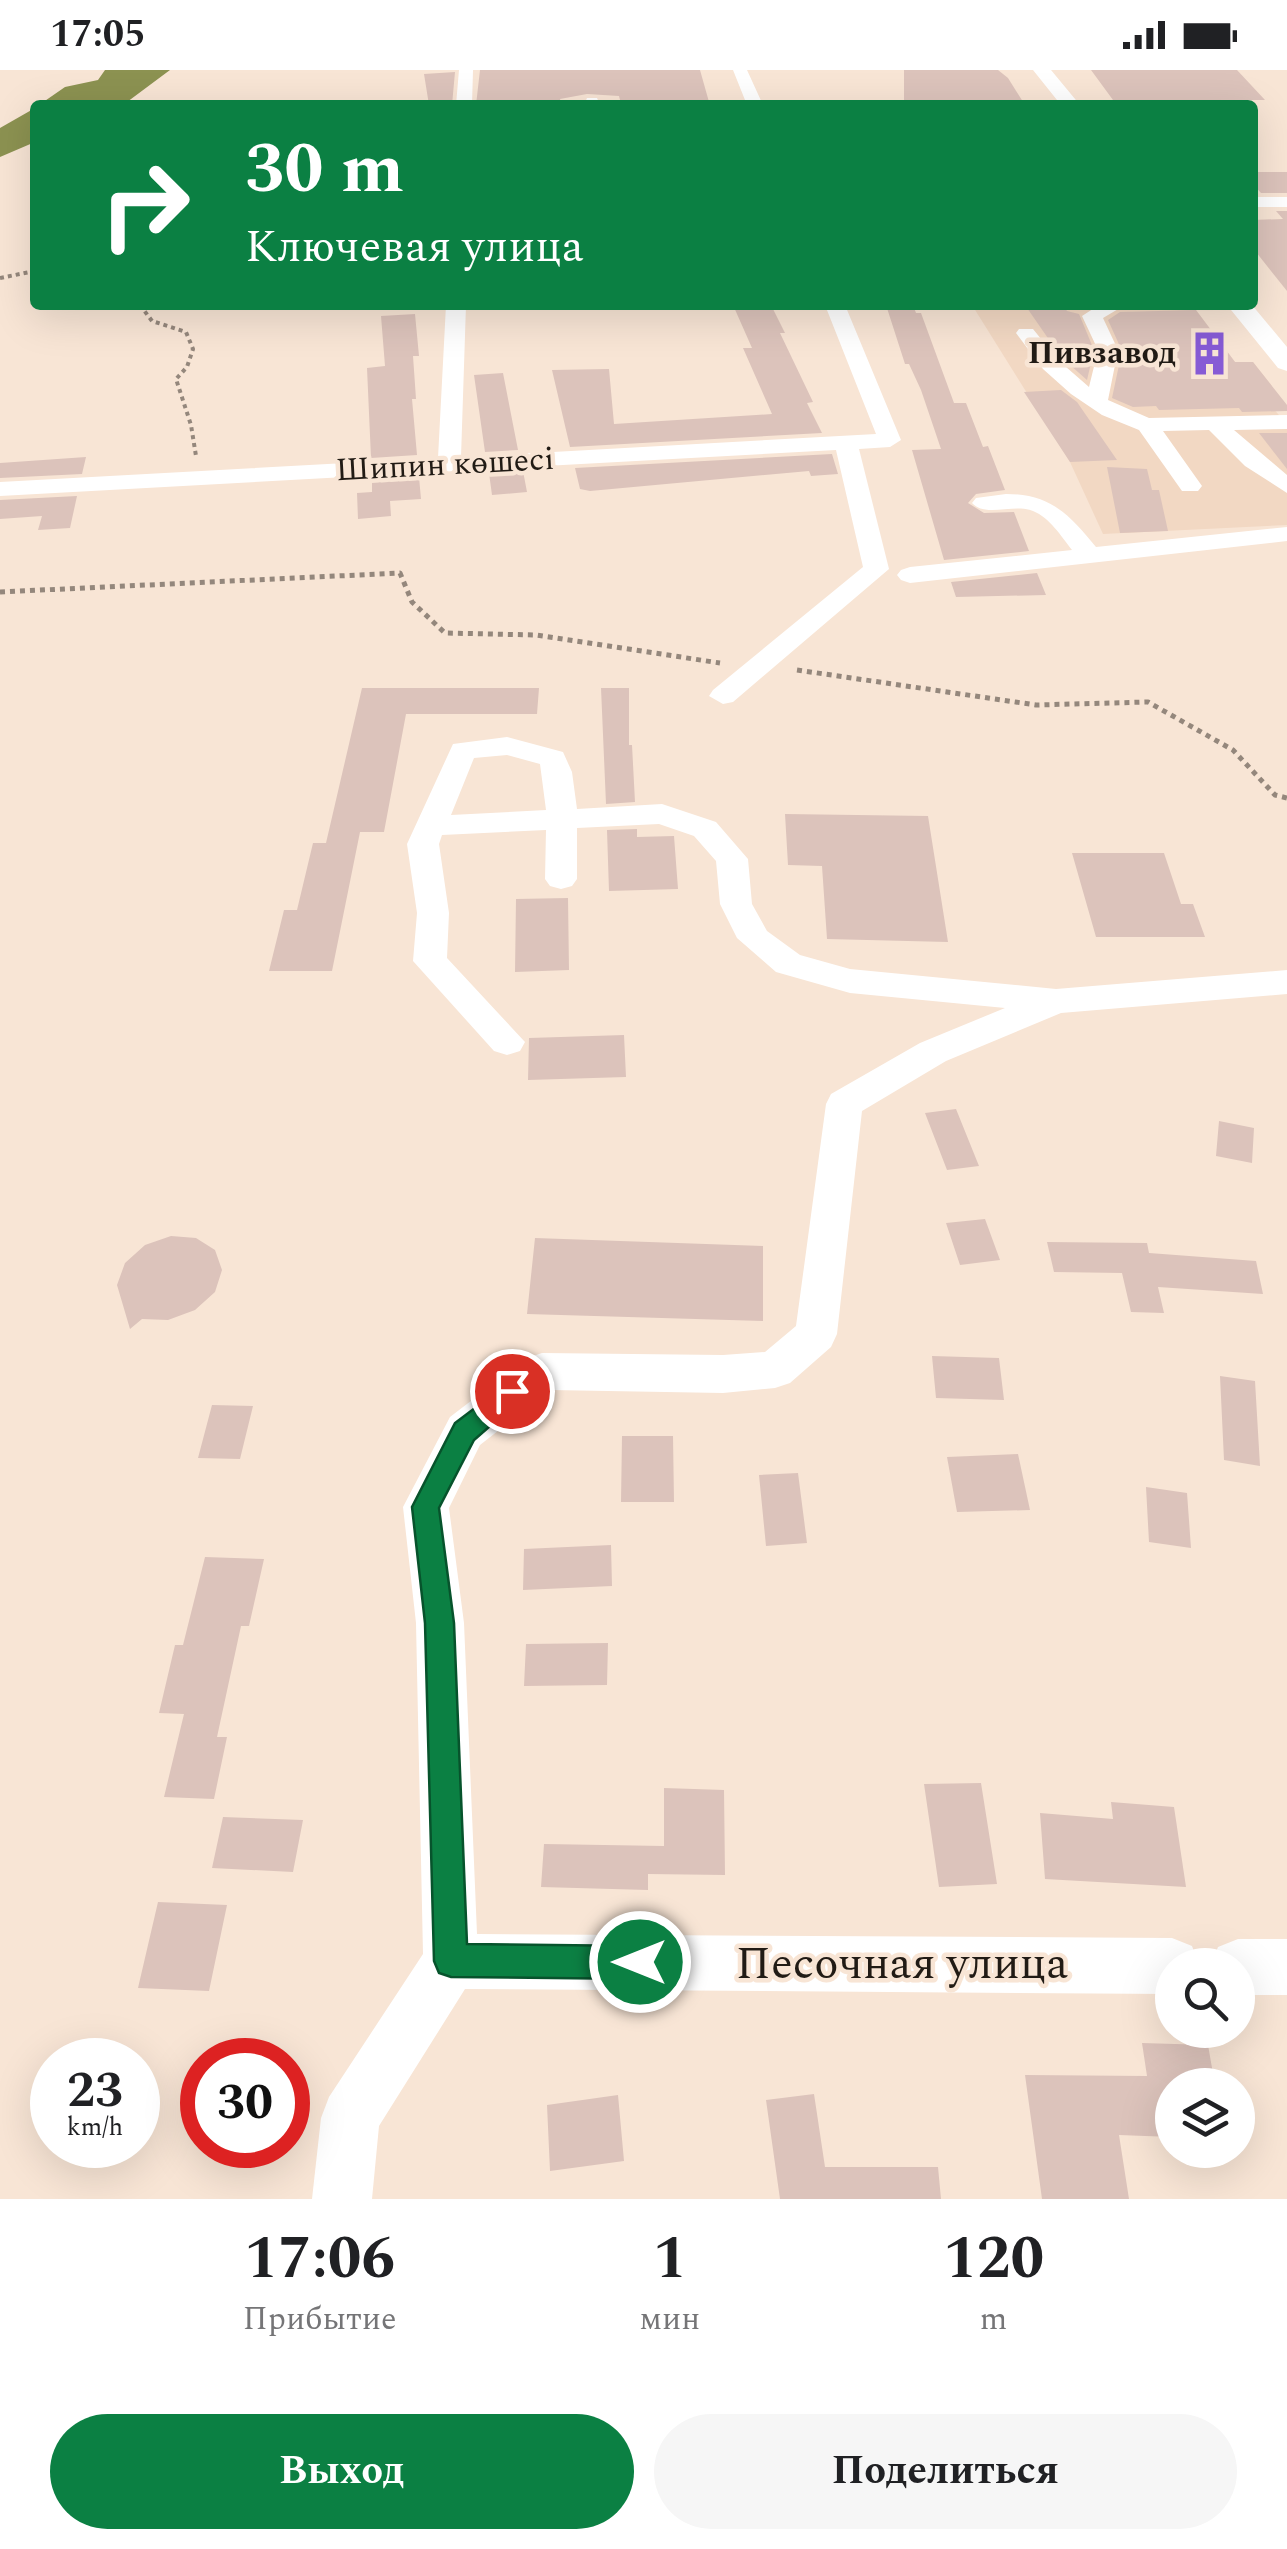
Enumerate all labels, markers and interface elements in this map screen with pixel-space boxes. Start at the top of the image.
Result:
text: 17:05 [50,6,145,64]
text: 30 m [245,117,404,223]
icon: right [80,140,210,270]
text: Ключевая улица [245,213,584,282]
place label: Пивзавод [1028,329,1176,378]
building icon: Пивзавод [1185,329,1233,377]
street label: Шипин көшесі [334,435,556,495]
pin [470,1349,555,1434]
icon: arrive [485,1364,540,1419]
position arrow [588,1910,692,2014]
street label: Песочная улица [736,1930,1068,1999]
map controls [1155,1948,1255,2168]
button: search [1155,1948,1255,2048]
speed limit sign: 30 [180,2038,310,2168]
text: 23 [67,2053,123,2129]
button: layers [1155,2068,1255,2168]
text: km/h [67,2109,123,2147]
text: 17:06 [244,2213,395,2305]
text: 1 [653,2213,687,2305]
text: 120 [943,2213,1044,2305]
text: Прибытие [243,2295,397,2344]
text: мин [639,2295,700,2344]
text: m [980,2295,1007,2344]
button: Выход [50,2414,634,2529]
button: Поделиться [654,2414,1237,2529]

